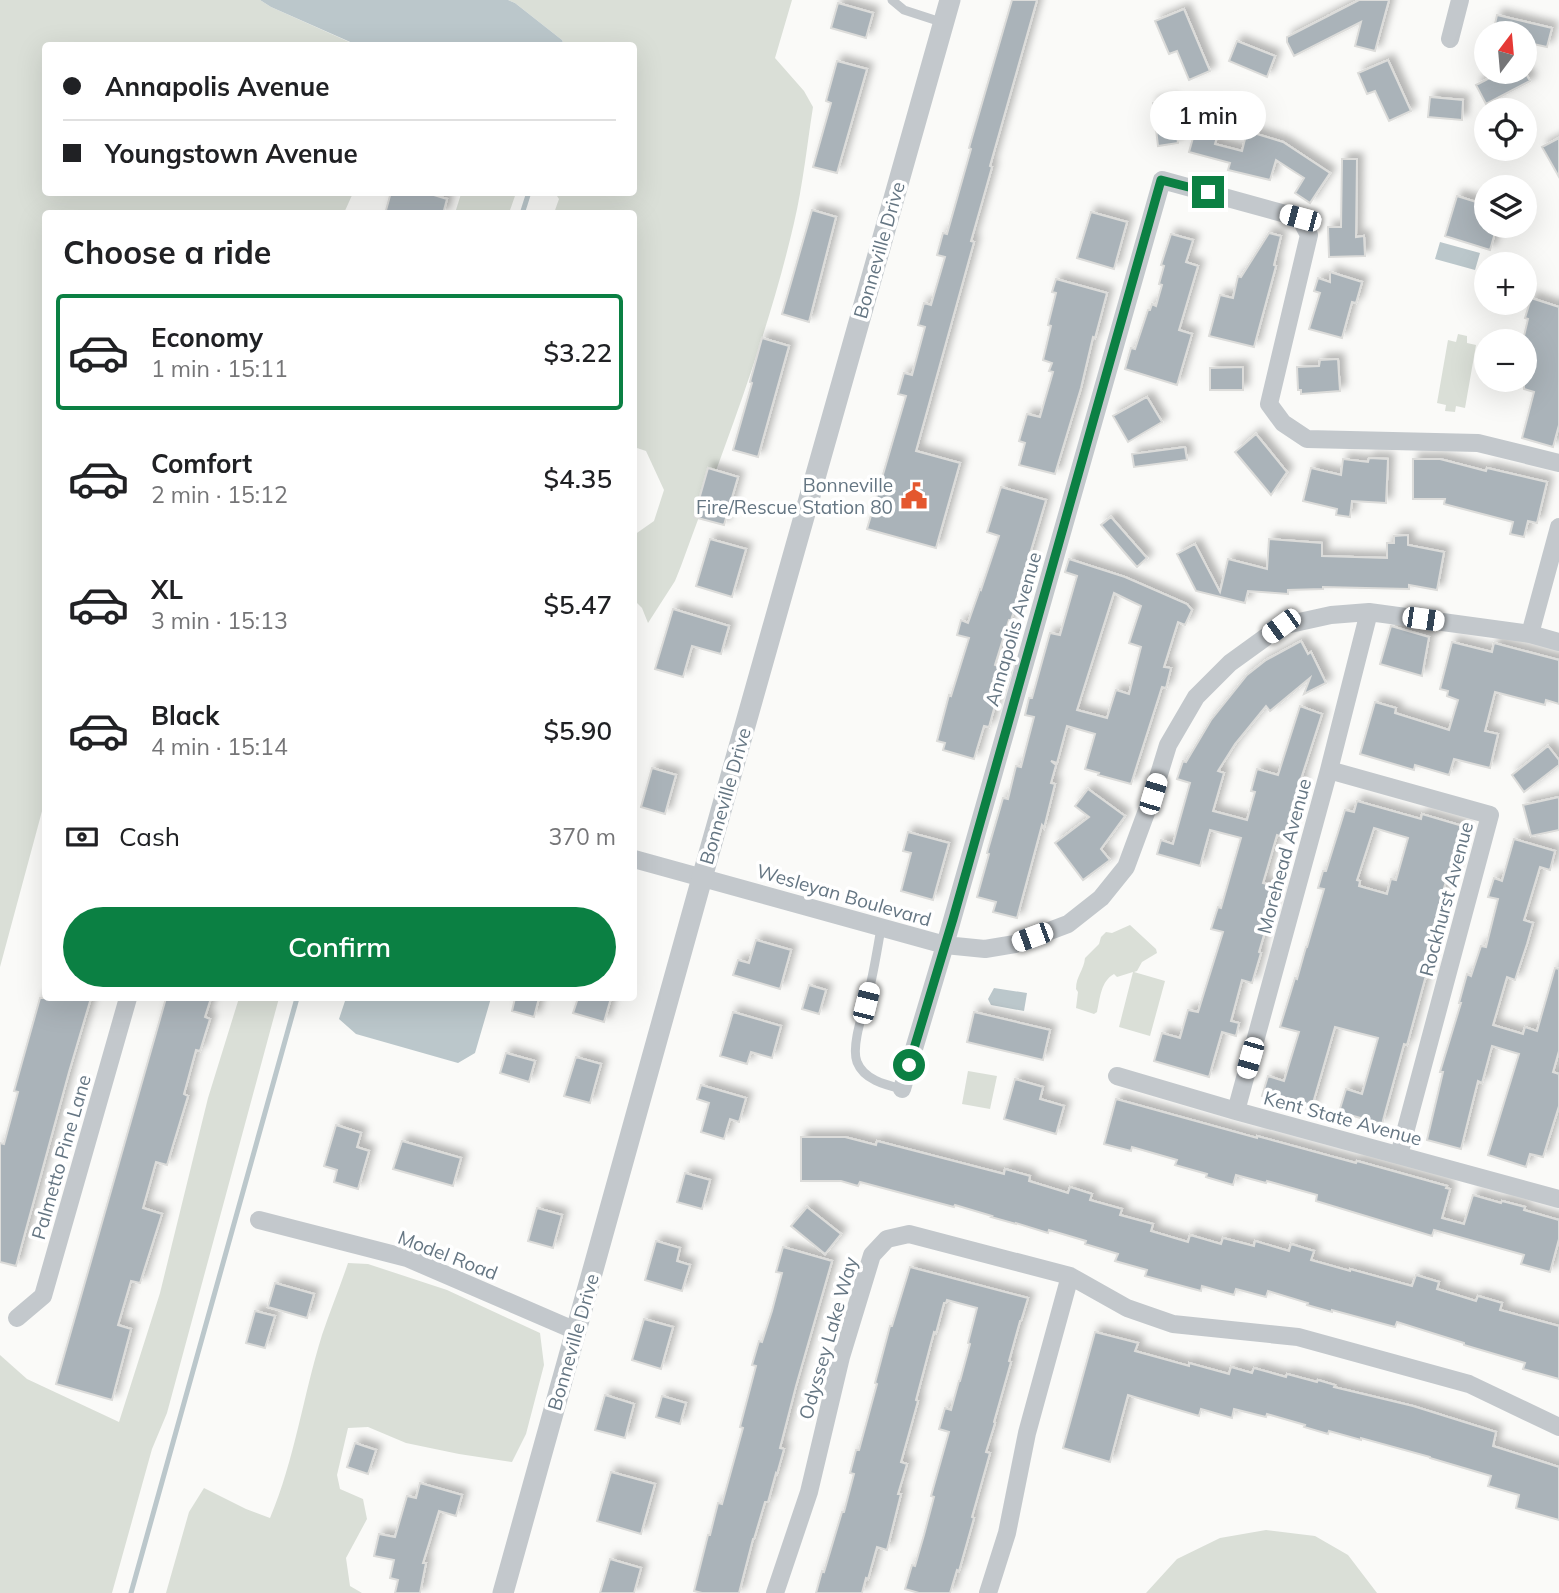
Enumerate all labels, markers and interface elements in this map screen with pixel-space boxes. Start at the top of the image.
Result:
north arrow [1474,21,1536,84]
map controls [1474,21,1537,392]
text: Annapolis Avenue [105,70,330,103]
callout: 1 min [1150,90,1266,140]
button: locate [1474,98,1537,161]
text: 1 min [1178,101,1238,130]
text: Youngstown Avenue [105,137,358,170]
button: layers [1474,175,1537,238]
route end [1192,176,1224,208]
street label: Bonneville Drive [848,179,910,321]
car [1277,202,1324,234]
text: Choose a ride [63,232,271,272]
button: + [1474,252,1537,315]
icon: car [67,321,130,384]
text: Economy [151,321,263,354]
button: − [1474,329,1537,392]
text: $3.22 [543,336,612,369]
text: 1 min · 15:11 [151,354,288,383]
icon: car [67,447,130,510]
text: Comfort [151,447,252,480]
text: $4.35 [543,462,612,495]
place label: Bonneville Fire/Rescue Station 80 [696,473,893,519]
text: 2 min · 15:12 [151,480,288,509]
public building icon: Bonneville Fire/Rescue Station 80 [899,481,929,511]
street label: Annapolis Avenue [979,549,1047,709]
icon: car [67,573,130,636]
text: XL [151,573,183,606]
text: $5.47 [543,588,612,621]
car [1258,605,1305,647]
text: 3 min · 15:13 [151,606,288,635]
car [1401,606,1446,632]
icon: car [67,699,130,762]
text: Black [151,699,219,732]
text: $5.90 [543,714,612,747]
street label: Bonneville Drive [694,725,756,867]
text: 4 min · 15:14 [151,732,288,761]
car [1137,771,1170,817]
street label: Morehead Avenue [1252,776,1316,936]
icon: cash [63,818,101,856]
street label: Rockhurst Avenue [1414,819,1478,979]
text: Cash [119,820,180,853]
text: 370 m [548,822,616,851]
street label: Wesleyan Boulevard [754,859,934,931]
button: Confirm [63,907,616,987]
car [1009,920,1056,954]
car [851,980,882,1026]
car [1235,1035,1266,1081]
route start [893,1049,925,1081]
street label: Palmetto Pine Lane [26,1072,96,1242]
street label: Kent State Avenue [1261,1085,1425,1151]
street label: Model Road [395,1225,501,1285]
street label: Odyssey Lake Way [793,1254,863,1422]
street label: Bonneville Drive [542,1271,604,1413]

